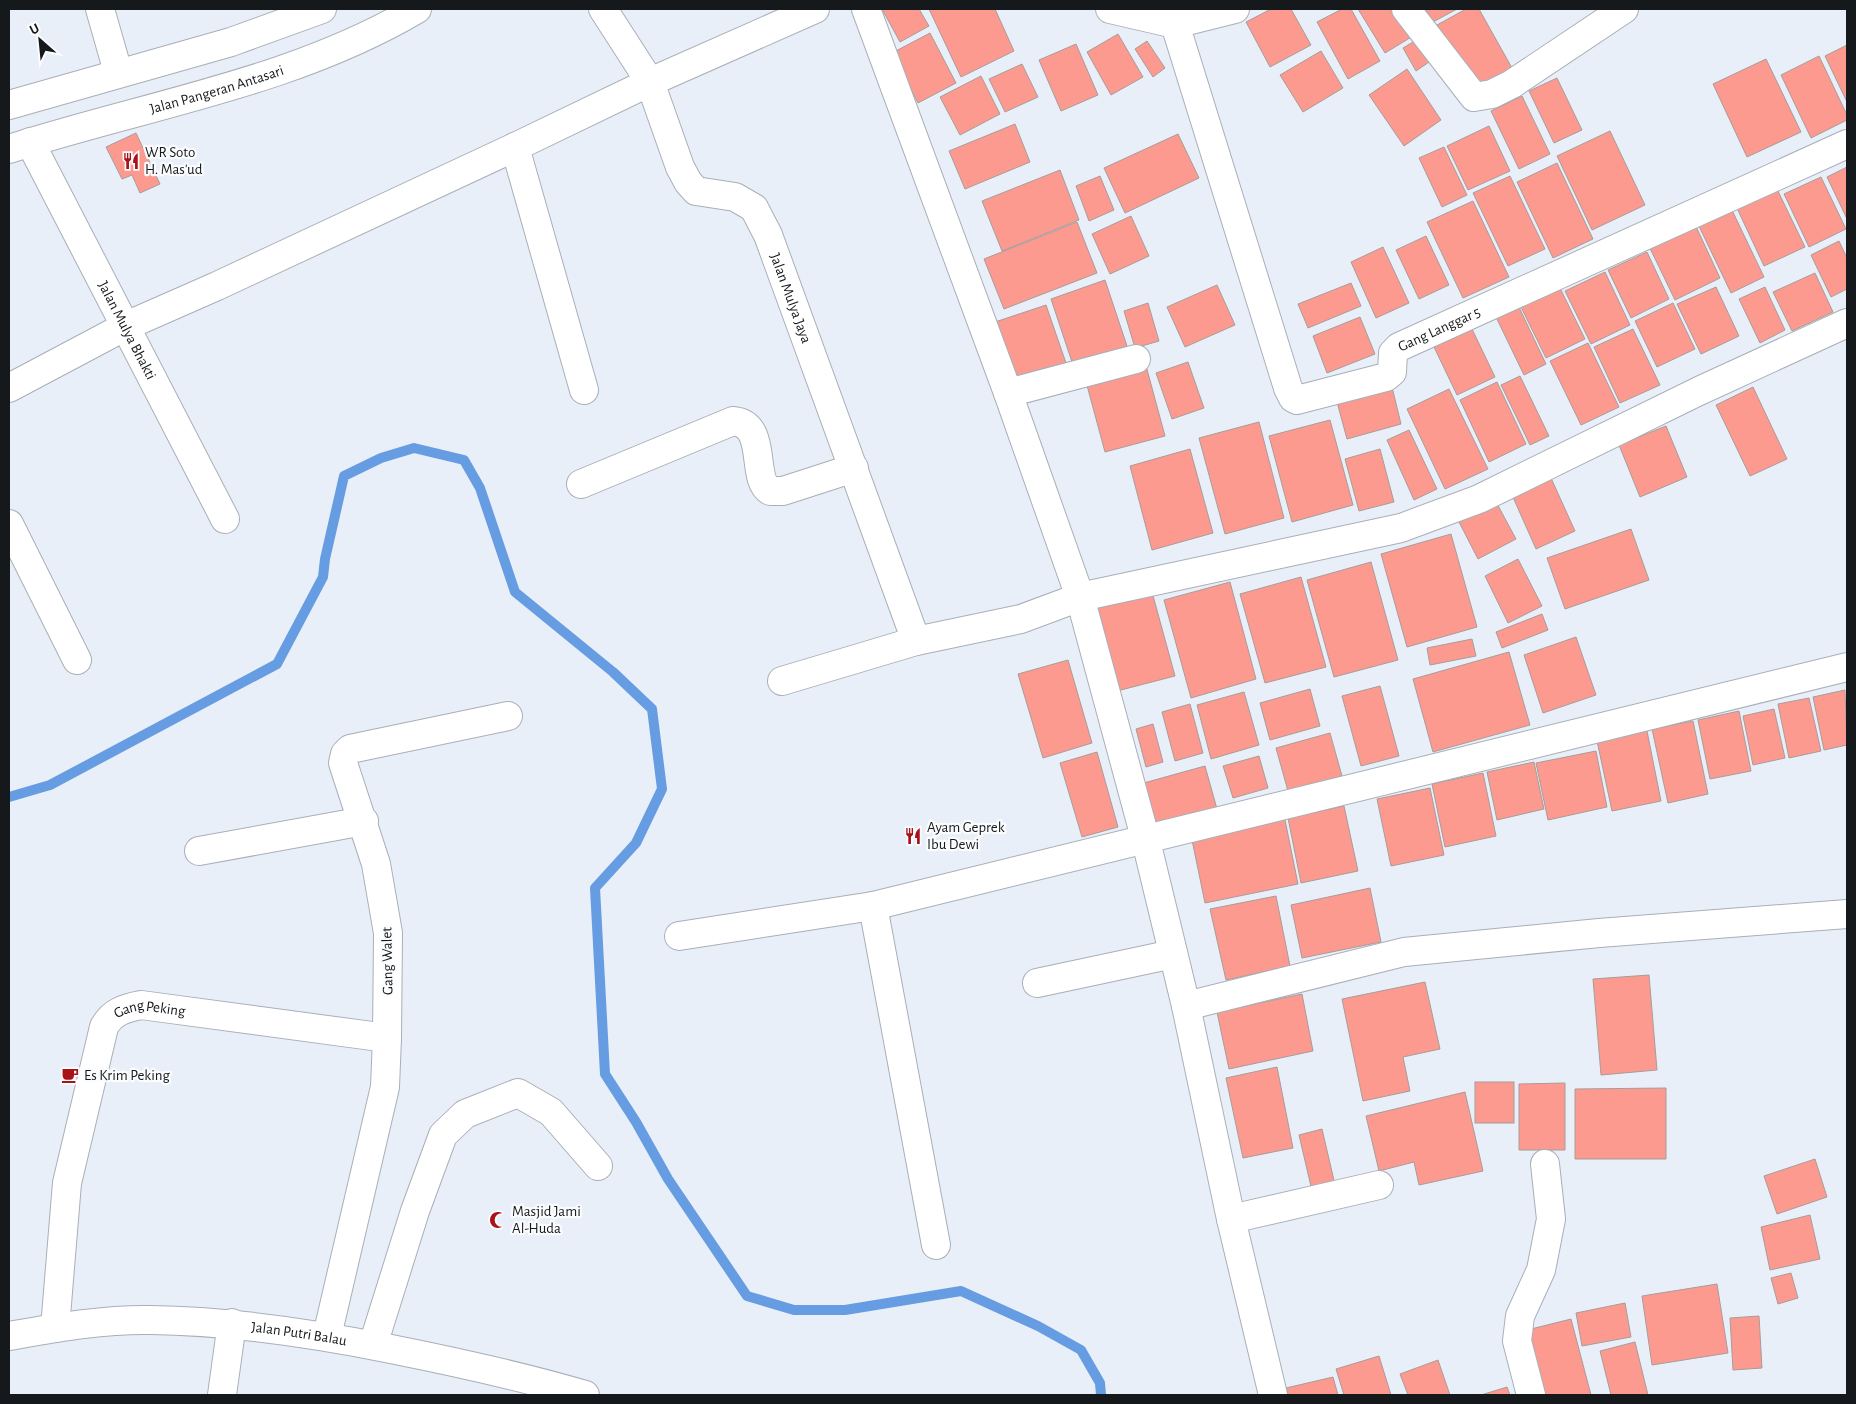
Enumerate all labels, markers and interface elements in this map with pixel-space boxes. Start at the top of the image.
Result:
north arrow [15,15,65,65]
text: U [27,21,42,38]
street label: Jalan Pangeran Antasari [148,63,286,117]
place label: WR Soto H. Mas'ud [145,145,203,177]
restaurant icon: WR Soto H. Mas'ud [121,151,141,171]
street label: Jalan Mulya Jaya [767,251,814,345]
street label: Jalan Mulya Bhakti [95,279,159,382]
street label: Gang Langgar 5 [1396,304,1483,354]
place label: Ayam Geprek Ibu Dewi [927,820,1005,852]
restaurant icon: Ayam Geprek Ibu Dewi [903,826,923,846]
street label: Gang Walet [379,927,396,995]
street label: Gang Peking [111,997,187,1021]
cafe icon: Es Krim Peking [60,1065,80,1085]
place label: Es Krim Peking [84,1068,171,1083]
place label: Masjid Jami Al-Huda [512,1204,581,1236]
mosque icon: Masjid Jami Al-Huda [488,1210,508,1230]
street label: Jalan Putri Balau [251,1320,348,1349]

